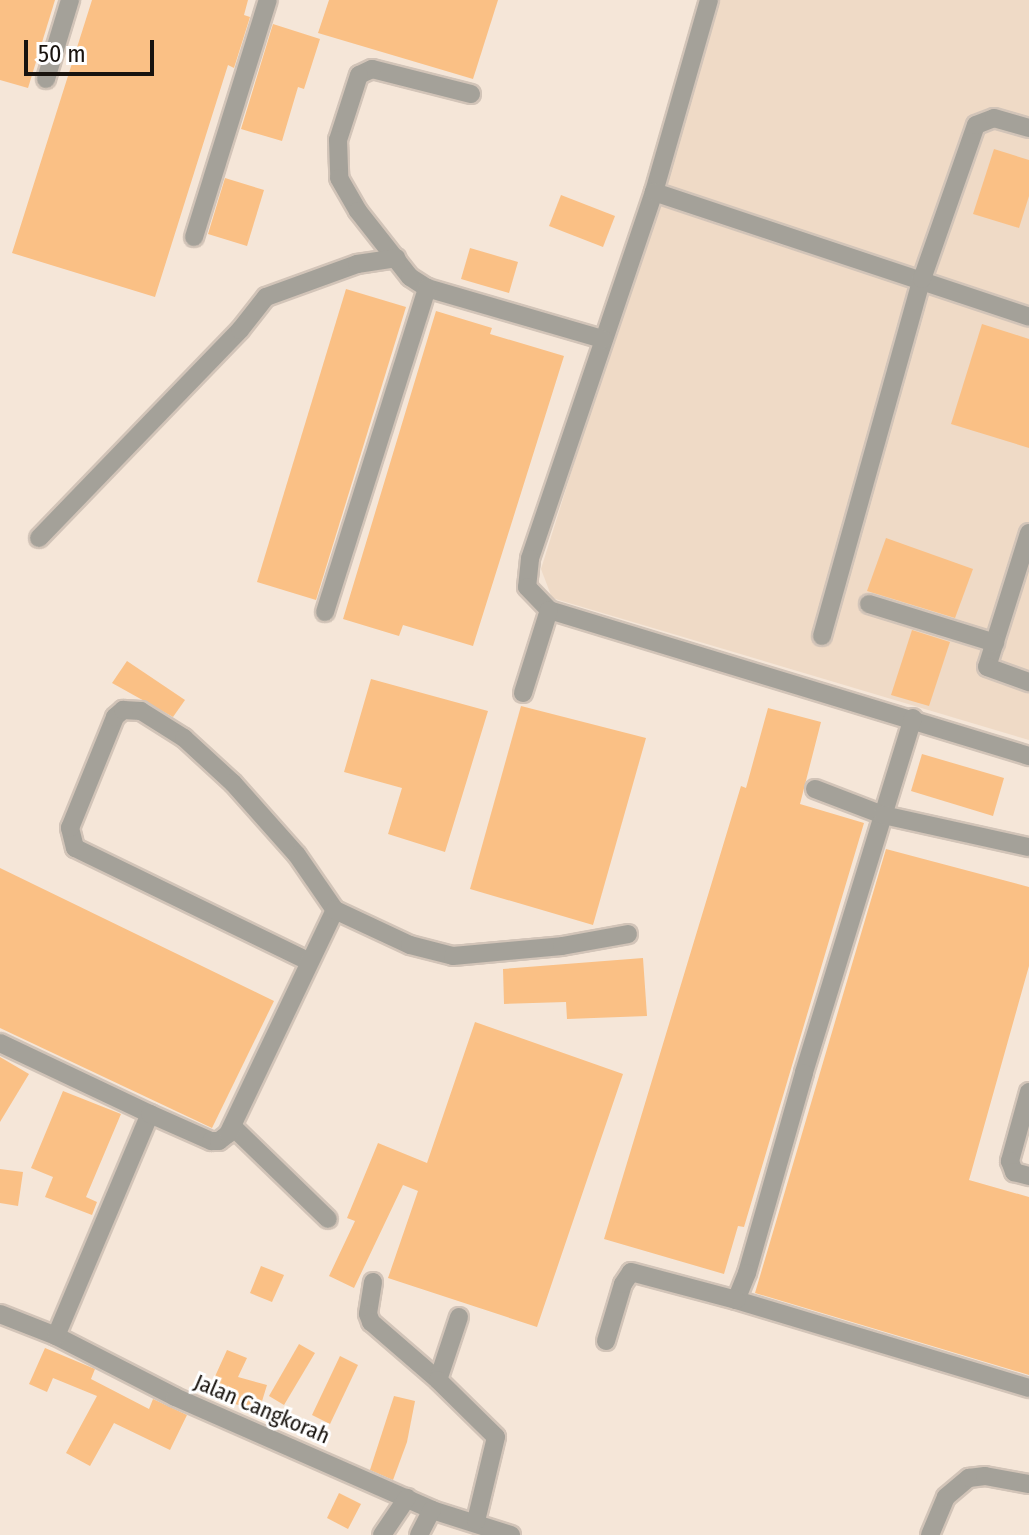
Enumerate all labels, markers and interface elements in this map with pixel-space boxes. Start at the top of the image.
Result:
scale bar [28,24,158,74]
text: 50 m [38,40,86,68]
street label: Jalan Cangkorah [190,1369,334,1449]

